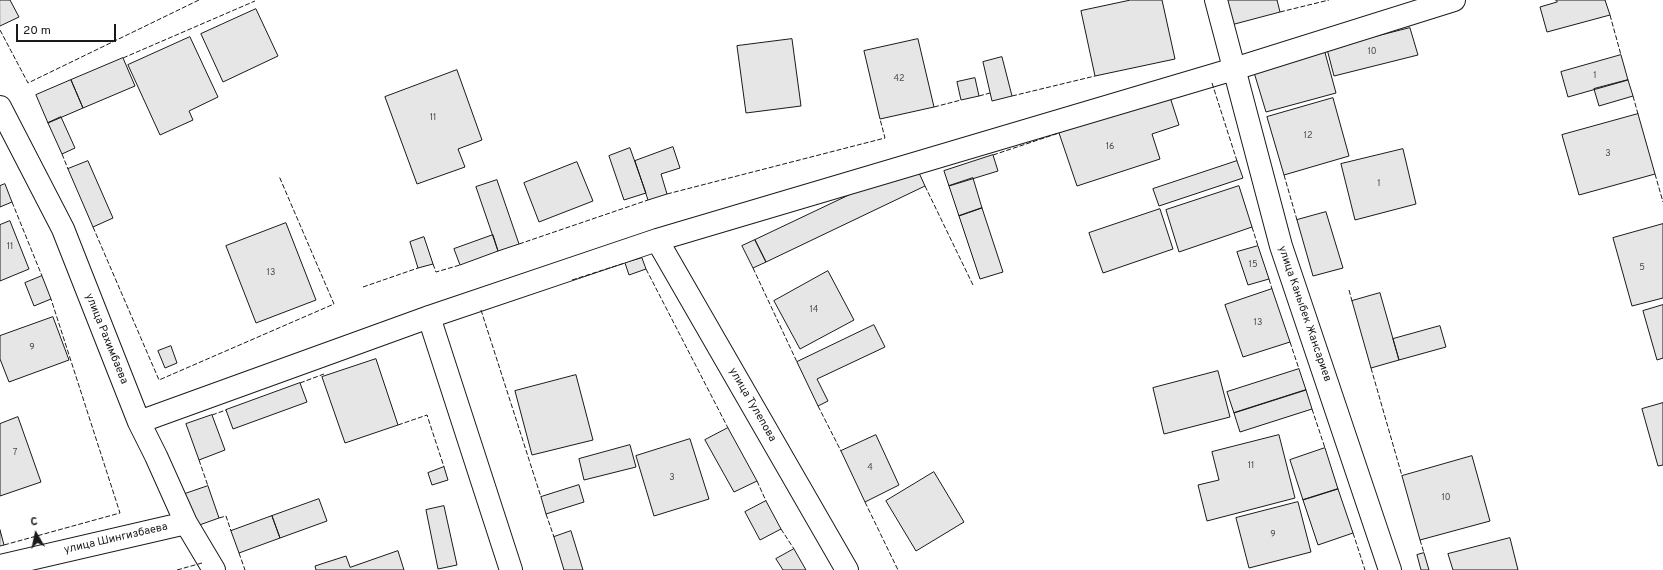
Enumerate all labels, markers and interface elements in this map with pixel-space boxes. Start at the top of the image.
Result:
scale bar [18,16,118,42]
text: 20 m [23,23,51,39]
house number: 10 [1367,47,1377,57]
house number: 1 [1593,71,1597,81]
house number: 42 [893,74,905,84]
house number: 11 [430,113,436,123]
house number: 12 [1304,131,1312,141]
house number: 16 [1106,142,1114,152]
house number: 3 [1605,149,1611,159]
house number: 1 [1377,179,1381,189]
house number: 11 [7,242,13,252]
street label: улица Каныбек Жансариев [1275,244,1333,384]
house number: 15 [1249,260,1257,270]
house number: 5 [1639,263,1645,273]
house number: 13 [267,268,275,278]
street label: улица Рахимбаева [82,292,130,386]
house number: 14 [810,305,818,315]
house number: 13 [1254,318,1262,328]
house number: 9 [29,343,35,353]
street label: улица Тулепова [725,366,779,444]
house number: 7 [13,448,17,458]
house number: 11 [1248,461,1254,471]
house number: 4 [867,463,873,473]
house number: 3 [669,473,675,483]
house number: 10 [1441,493,1451,503]
north arrow [16,514,56,554]
text: С [30,515,39,530]
street label: улица Шингизбаева [63,521,169,557]
house number: 9 [1270,530,1276,540]

